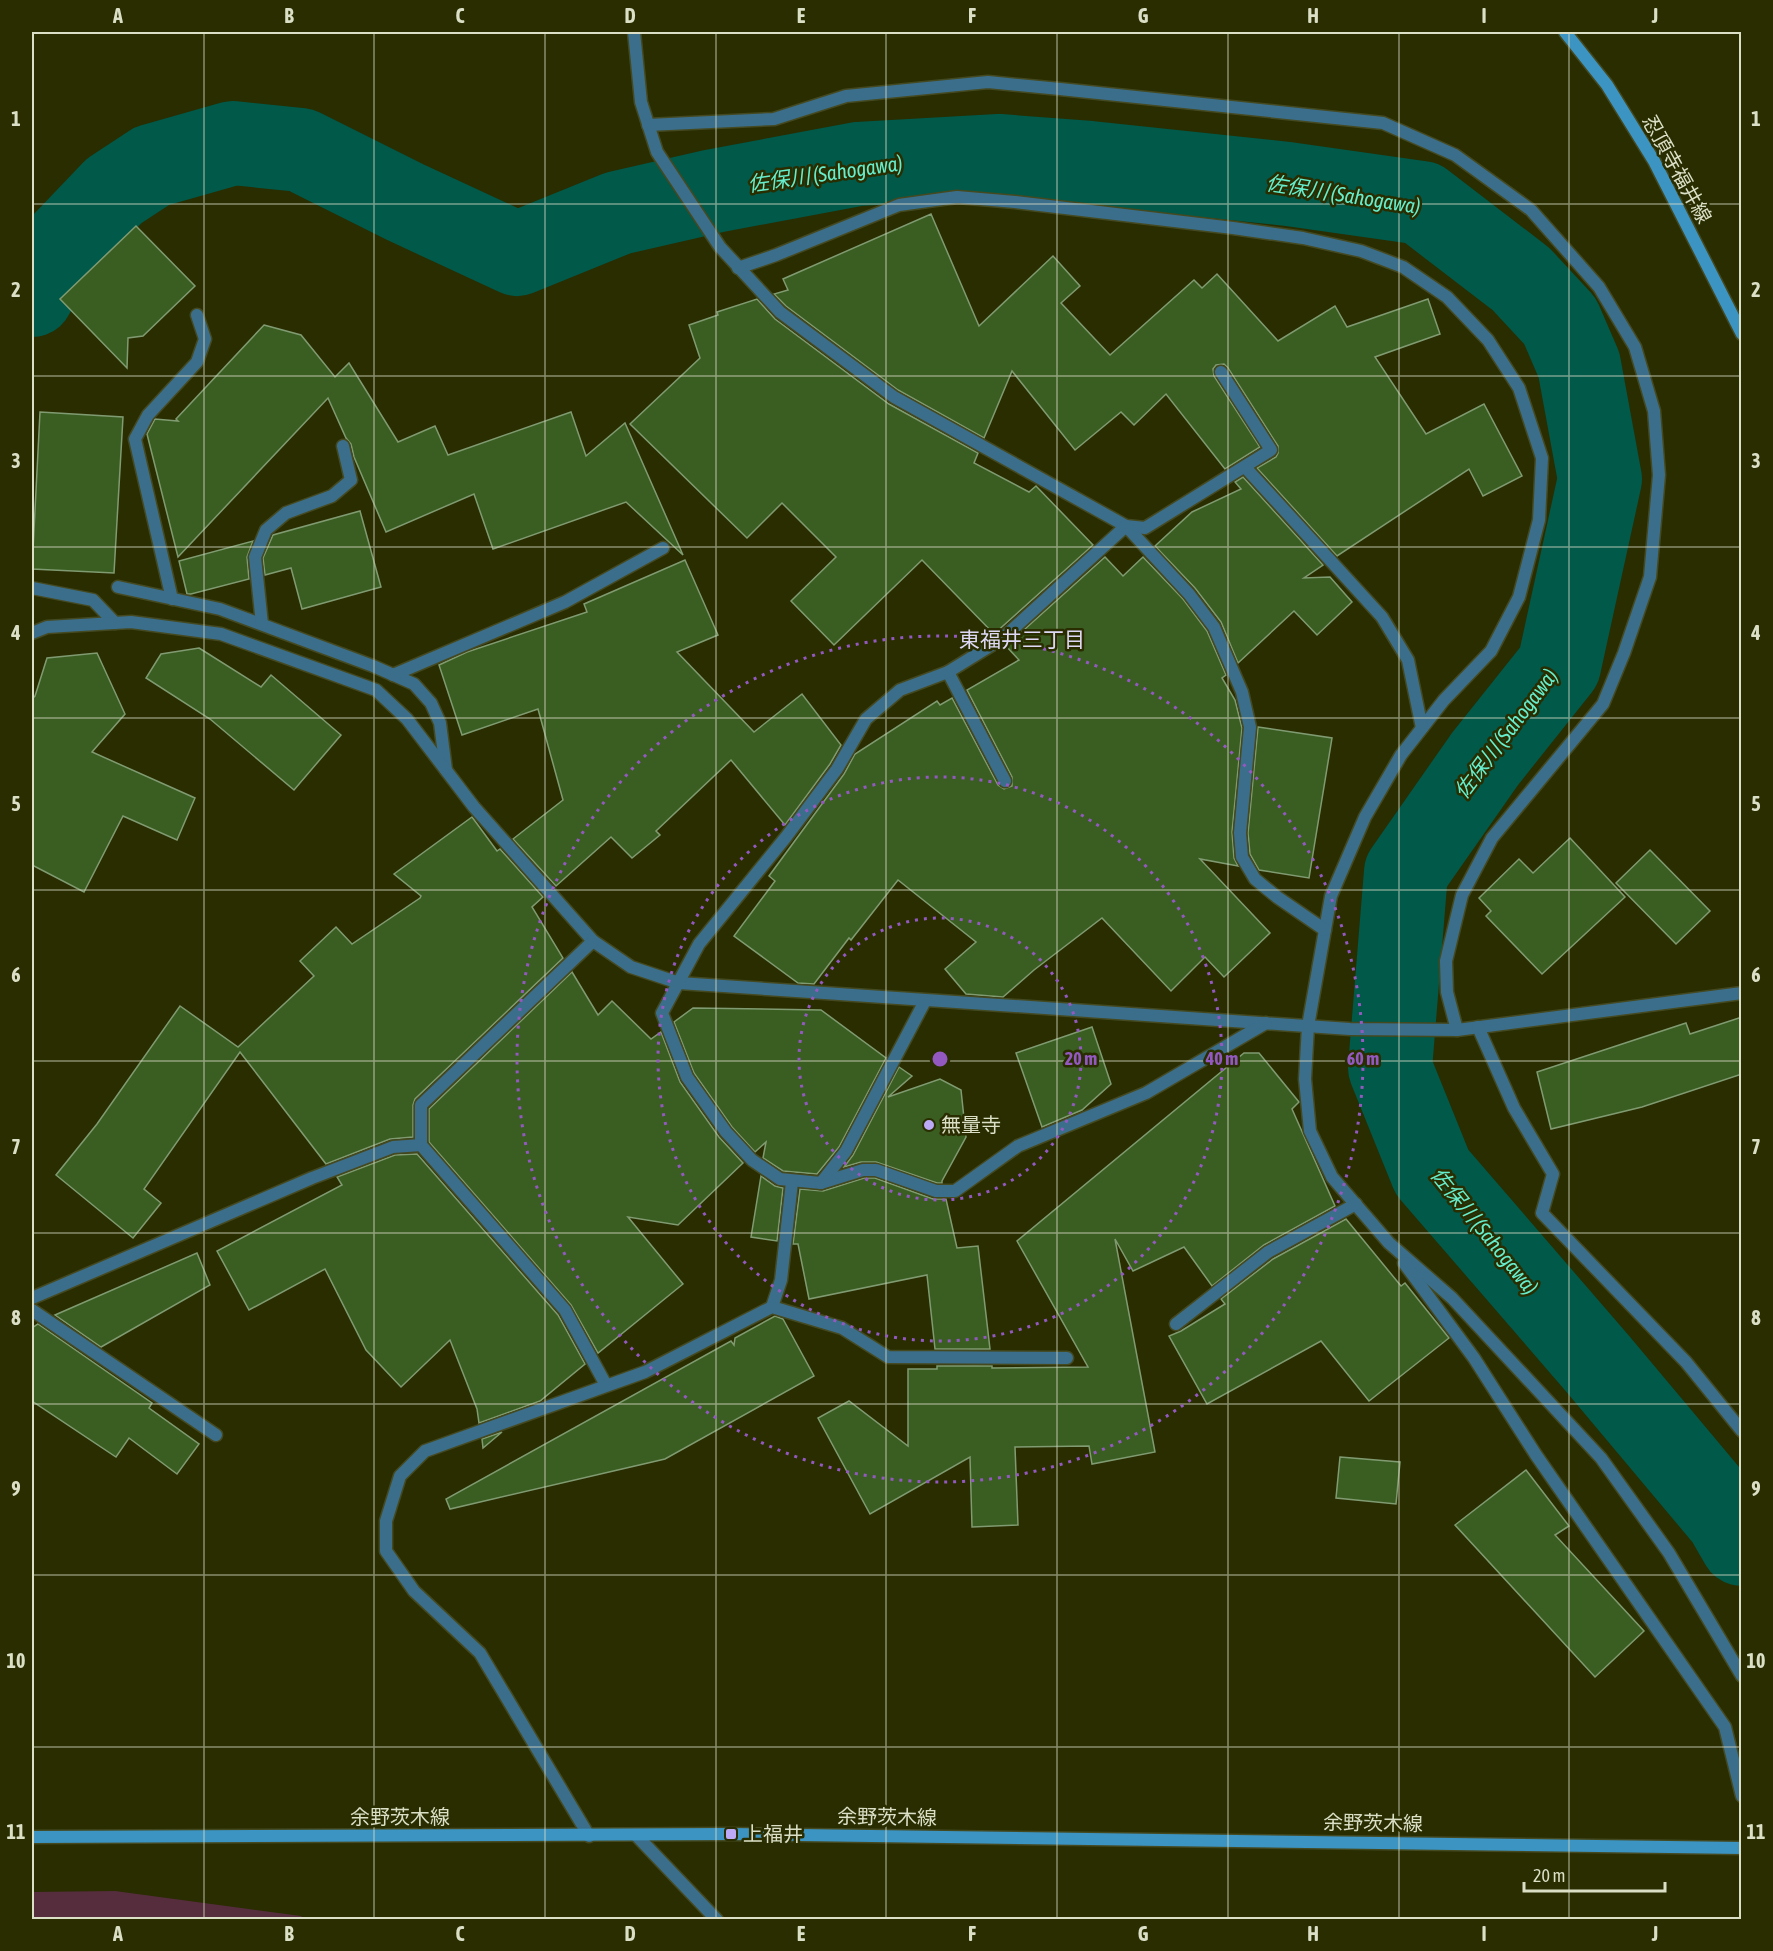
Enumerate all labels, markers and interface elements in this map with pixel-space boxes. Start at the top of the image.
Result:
text: A [112,4,123,27]
text: B [284,4,294,27]
text: C [456,4,465,27]
text: D [624,4,636,27]
text: E [797,4,806,27]
text: F [968,4,976,27]
text: G [1138,4,1149,27]
text: H [1307,4,1319,27]
text: I [1481,4,1487,27]
text: J [1651,4,1658,27]
text: 1 [11,107,21,130]
text: 1 [1751,107,1761,130]
street label: 忍頂寺福井線 [1638,111,1717,227]
water label: 佐保川 (Sahogawa) [746,150,904,196]
water label: 佐保川 (Sahogawa) [1264,170,1422,218]
text: 2 [11,278,21,301]
text: 2 [1751,278,1761,301]
text: 3 [11,449,21,472]
text: 3 [1751,449,1761,472]
text: 4 [10,621,21,644]
text: 4 [1750,621,1761,644]
district label: 東福井三丁目 [959,627,1085,651]
water label: 佐保川 (Sahogawa) [1449,664,1562,803]
text: 5 [11,792,21,815]
text: 5 [1751,792,1761,815]
text: 6 [11,963,21,986]
text: 6 [1751,963,1761,986]
text: 20 m [1065,1048,1097,1069]
text: 40 m [1205,1048,1238,1069]
text: 60 m [1347,1048,1379,1069]
centre of rings [930,1049,950,1069]
place label: 無量寺 [941,1113,1001,1136]
marker: 無量寺 [922,1118,936,1132]
text: 7 [11,1135,21,1158]
text: 7 [1751,1135,1761,1158]
water label: 佐保川 (Sahogawa) [1426,1162,1543,1299]
text: 8 [11,1306,21,1329]
text: 8 [1751,1306,1761,1329]
text: 9 [11,1477,21,1500]
text: 9 [1751,1477,1761,1500]
text: 10 [7,1649,25,1672]
text: 10 [1747,1649,1765,1672]
street label: 余野茨木線 [837,1804,937,1829]
street label: 余野茨木線 [350,1805,450,1828]
street label: 余野茨木線 [1323,1810,1423,1835]
text: 11 [7,1820,25,1843]
text: 11 [1747,1820,1765,1843]
place label: 上福井 [743,1822,803,1845]
marker: 上福井 [724,1827,738,1841]
scale bar [1524,1855,1665,1893]
text: 20 m [1533,1865,1565,1886]
text: A [112,1922,123,1945]
text: B [284,1922,294,1945]
text: C [456,1922,465,1945]
text: D [624,1922,636,1945]
text: E [797,1922,806,1945]
text: F [968,1922,976,1945]
text: G [1138,1922,1149,1945]
text: H [1307,1922,1319,1945]
text: I [1481,1922,1487,1945]
text: J [1651,1922,1658,1945]

